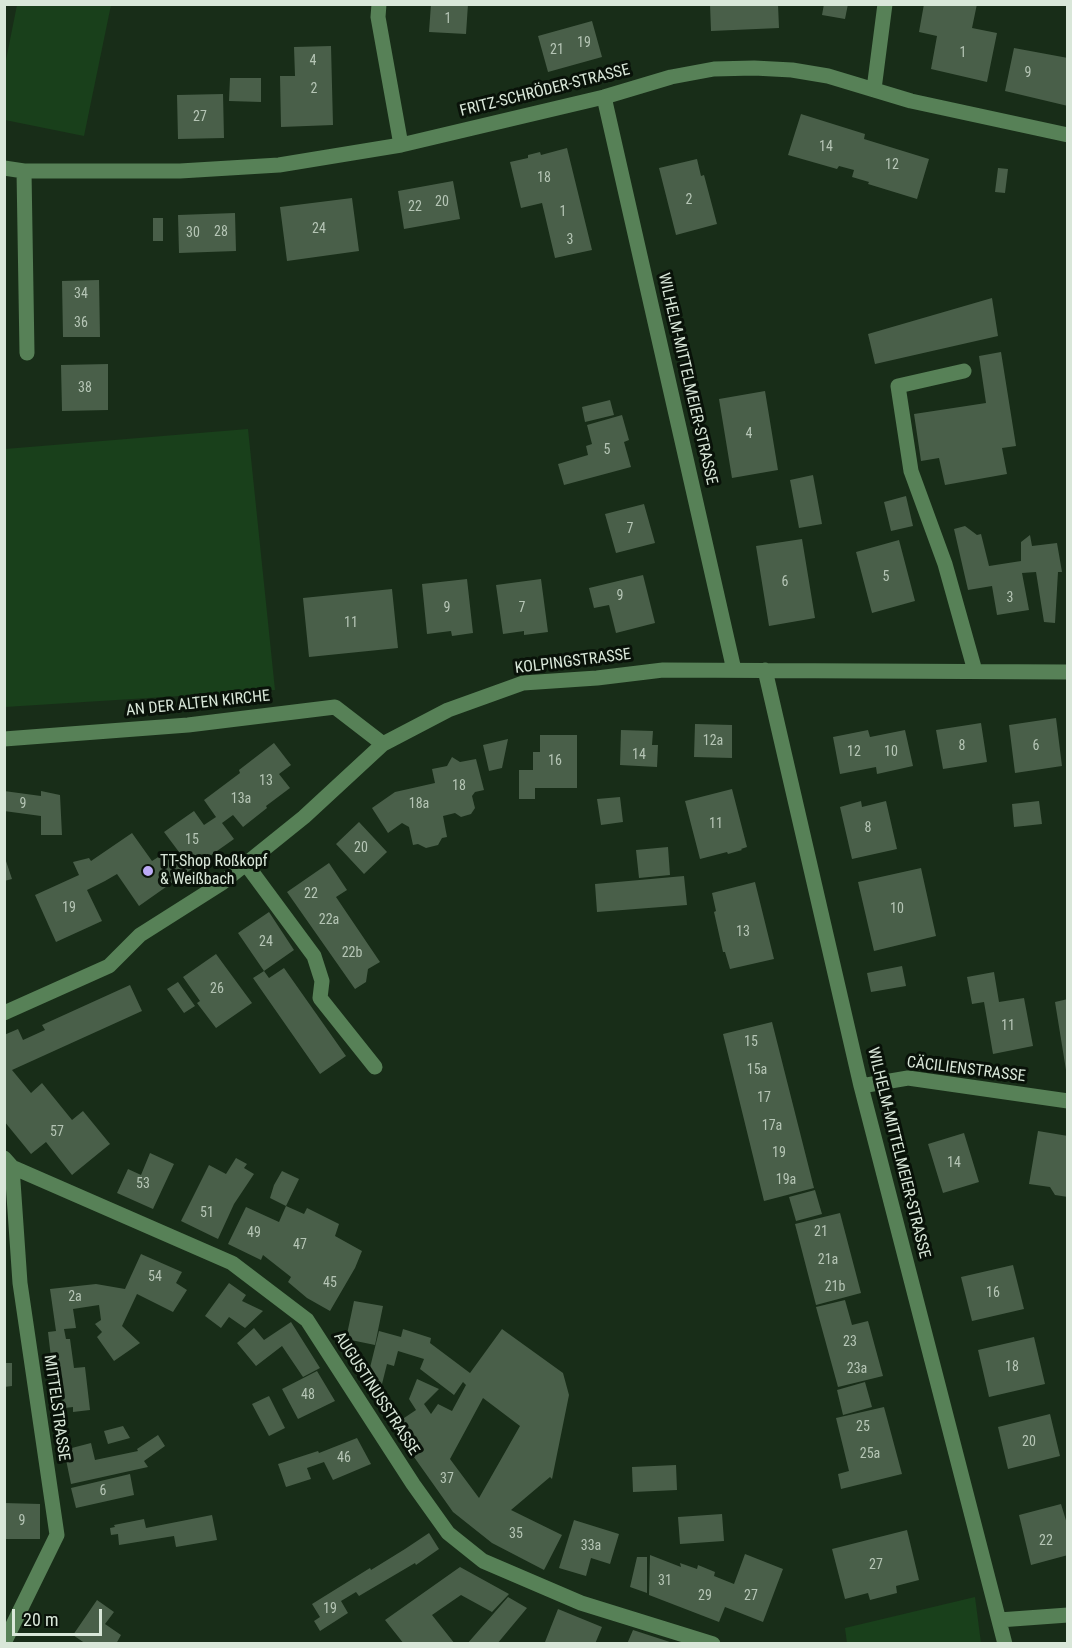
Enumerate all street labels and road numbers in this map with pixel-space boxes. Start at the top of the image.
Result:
street label: FRITZ-SCHRÖDER-STRASSE [458,61,632,121]
street label: WILHELM-MITTELMEIER-STRASSE [653,271,721,487]
street label: KOLPINGSTRASSE [514,645,632,679]
street label: AN DER ALTEN KIRCHE [125,687,271,721]
street label: WILHELM-MITTELMEIER-STRASSE [862,1045,934,1261]
street label: CÄCILIENSTRASSE [905,1053,1027,1087]
street label: AUGUSTINUSSTRASSE [329,1329,423,1459]
street label: MITTELSTRASSE [39,1354,73,1462]

